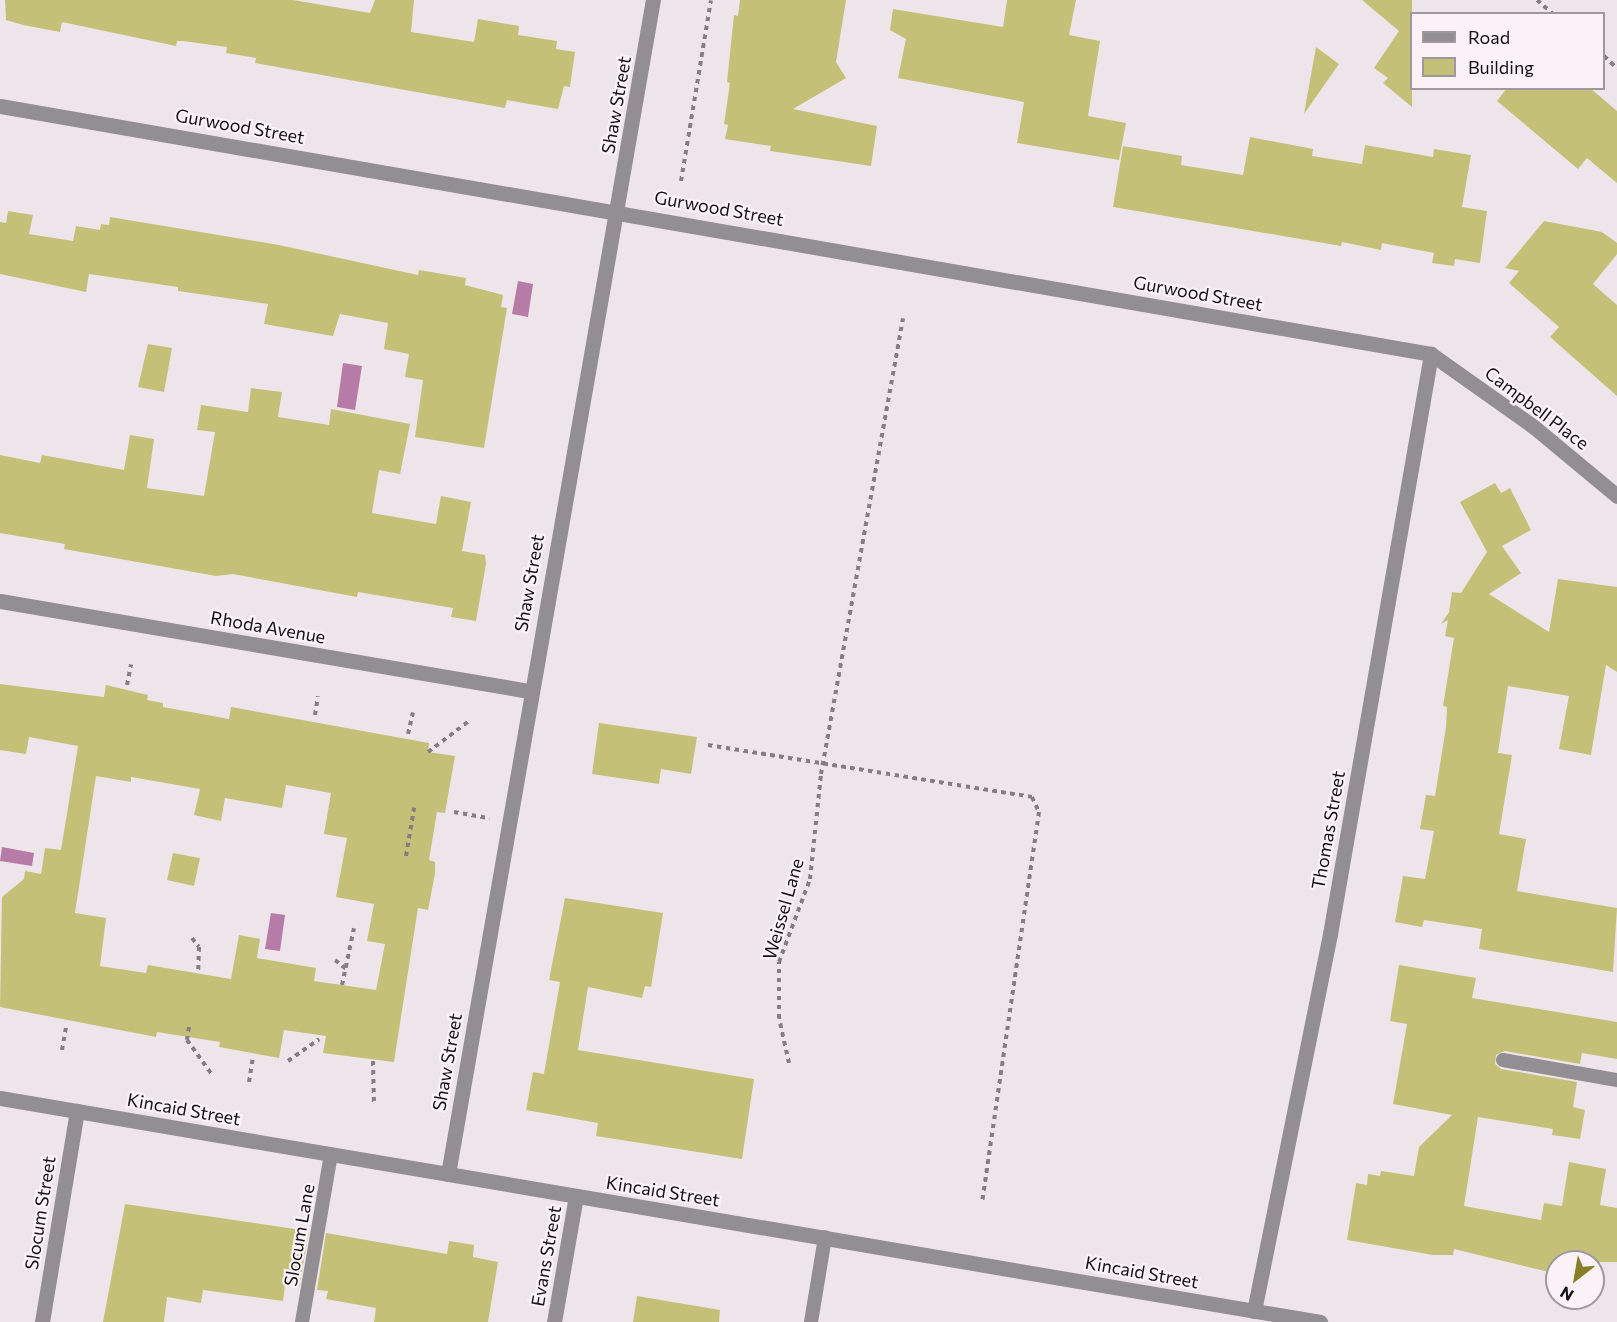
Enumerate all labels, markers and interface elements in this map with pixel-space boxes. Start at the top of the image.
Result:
legend [1410,12,1605,90]
text: Road [1468,26,1510,48]
street label: Shaw Street [597,54,635,156]
text: Building [1468,56,1534,78]
street label: Gurwood Street [174,104,306,148]
street label: Gurwood Street [653,186,785,230]
street label: Gurwood Street [1132,271,1264,315]
street label: Campbell Place [1481,362,1593,454]
street label: Shaw Street [510,532,548,634]
street label: Rhoda Avenue [209,606,327,648]
street label: Thomas Street [1307,769,1349,891]
street label: Weissel Lane [758,856,808,962]
street label: Shaw Street [428,1011,466,1113]
street label: Kincaid Street [126,1088,242,1130]
street label: Slocum Street [20,1155,60,1271]
street label: Kincaid Street [605,1171,721,1211]
street label: Slocum Lane [279,1182,319,1288]
street label: Evans Street [527,1204,565,1308]
north arrow [1545,1250,1605,1310]
street label: Kincaid Street [1084,1251,1200,1293]
text: N [1556,1283,1577,1305]

